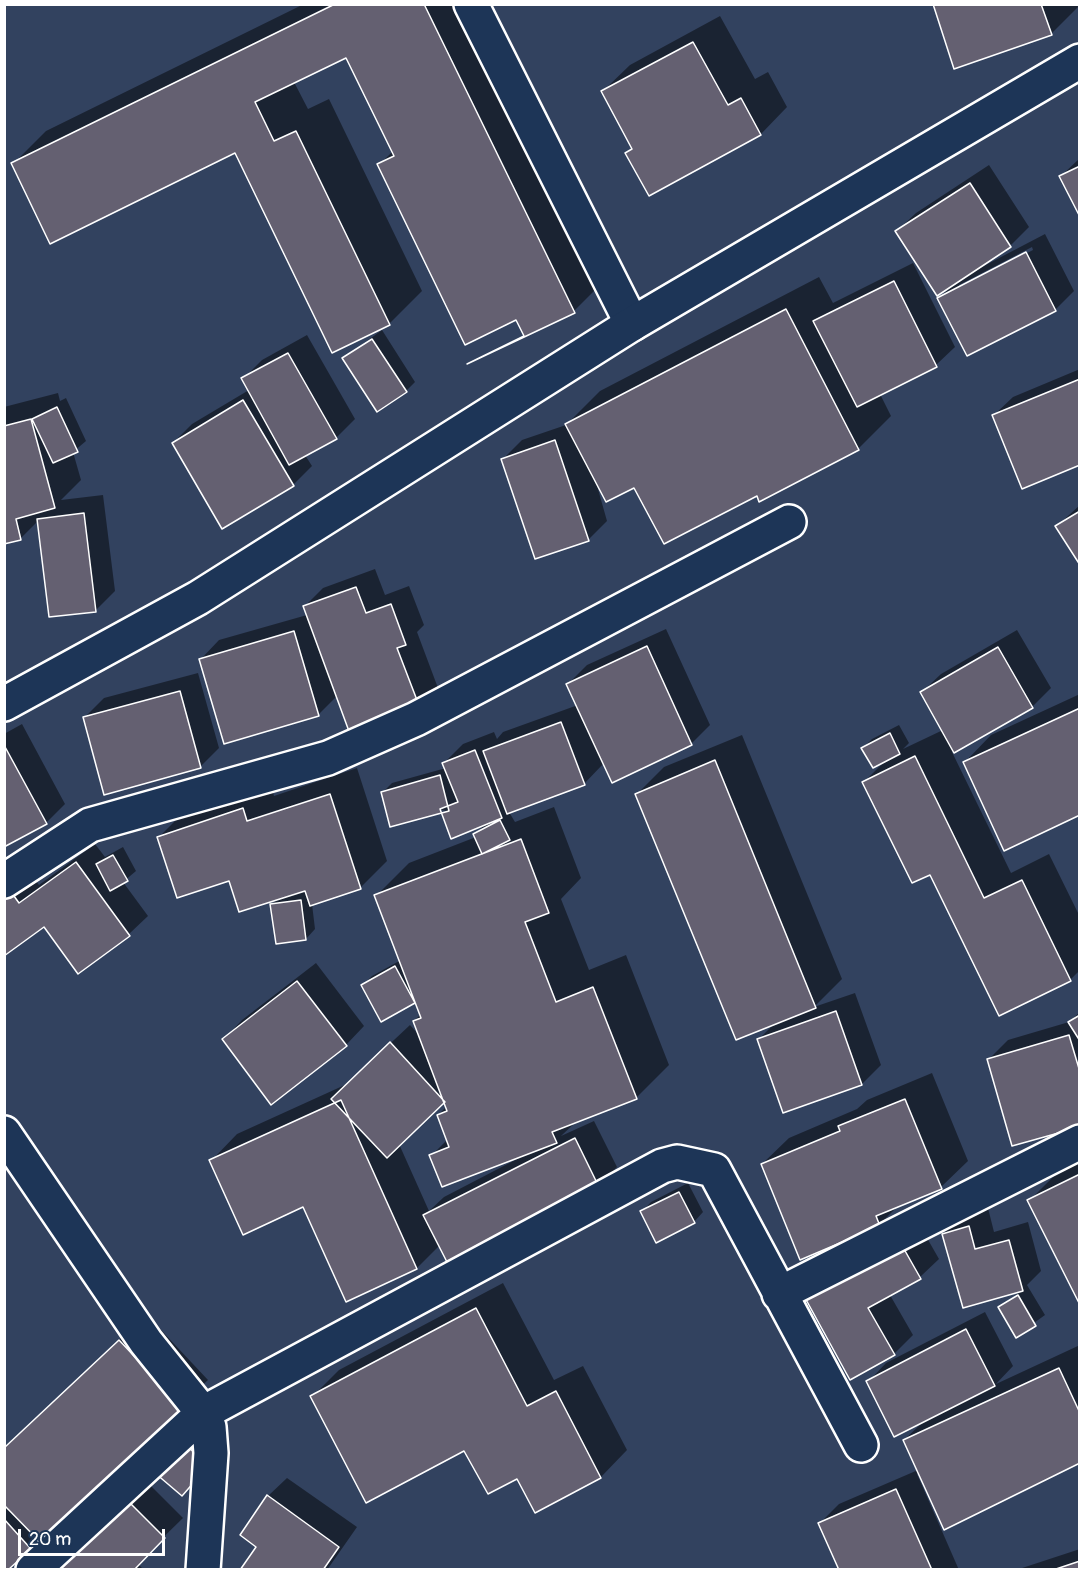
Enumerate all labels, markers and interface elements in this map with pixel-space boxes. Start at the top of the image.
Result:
scale bar [21,1517,168,1555]
text: 20 m [29,1528,71,1551]

